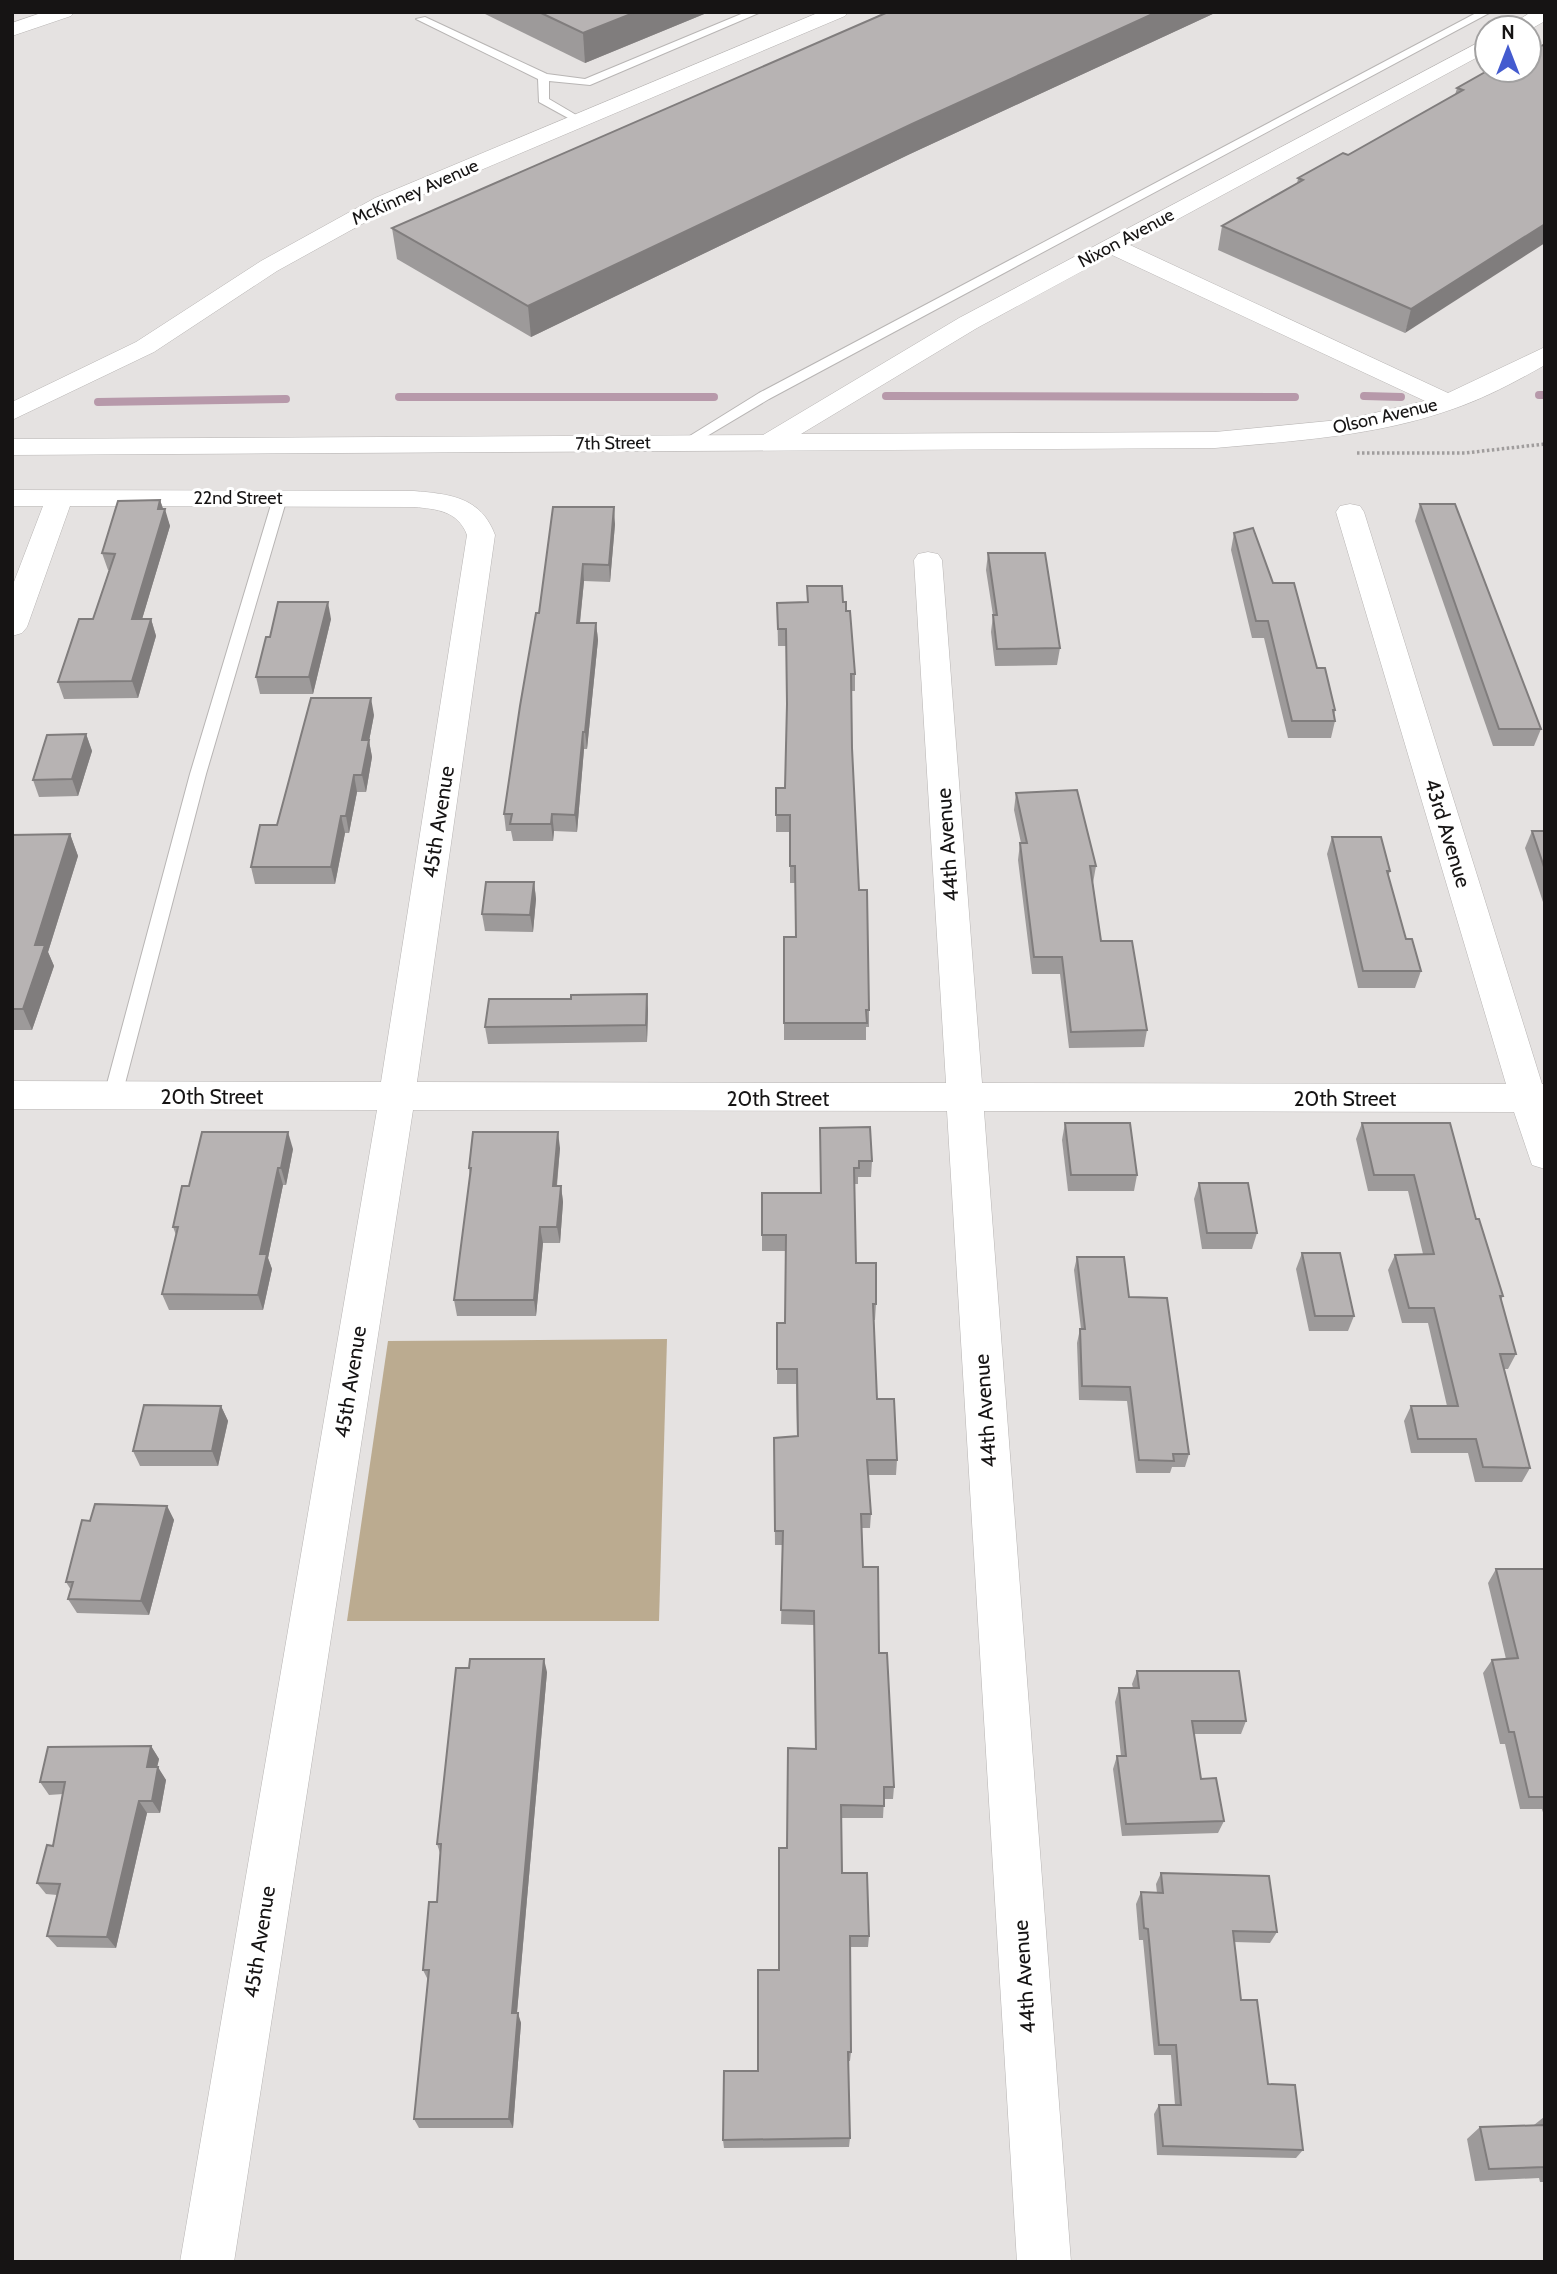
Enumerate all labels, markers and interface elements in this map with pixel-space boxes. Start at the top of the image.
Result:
north arrow [1473,14,1543,84]
text: N [1501,21,1515,44]
street label: McKinney Avenue [348,154,482,230]
street label: Nixon Avenue [1074,203,1178,273]
street label: Olson Avenue [1331,393,1439,439]
street label: 7th Street [575,431,651,455]
street label: 22nd Street [193,487,283,509]
street label: 45th Avenue [417,764,459,880]
street label: 43rd Avenue [1420,775,1477,891]
street label: 44th Avenue [931,787,963,903]
street label: 20th Street [161,1084,263,1109]
street label: 20th Street [727,1086,829,1111]
street label: 20th Street [1294,1086,1396,1111]
street label: 45th Avenue [329,1324,371,1440]
street label: 44th Avenue [969,1353,1001,1469]
street label: 45th Avenue [238,1884,280,2000]
street label: 44th Avenue [1008,1919,1040,2035]

